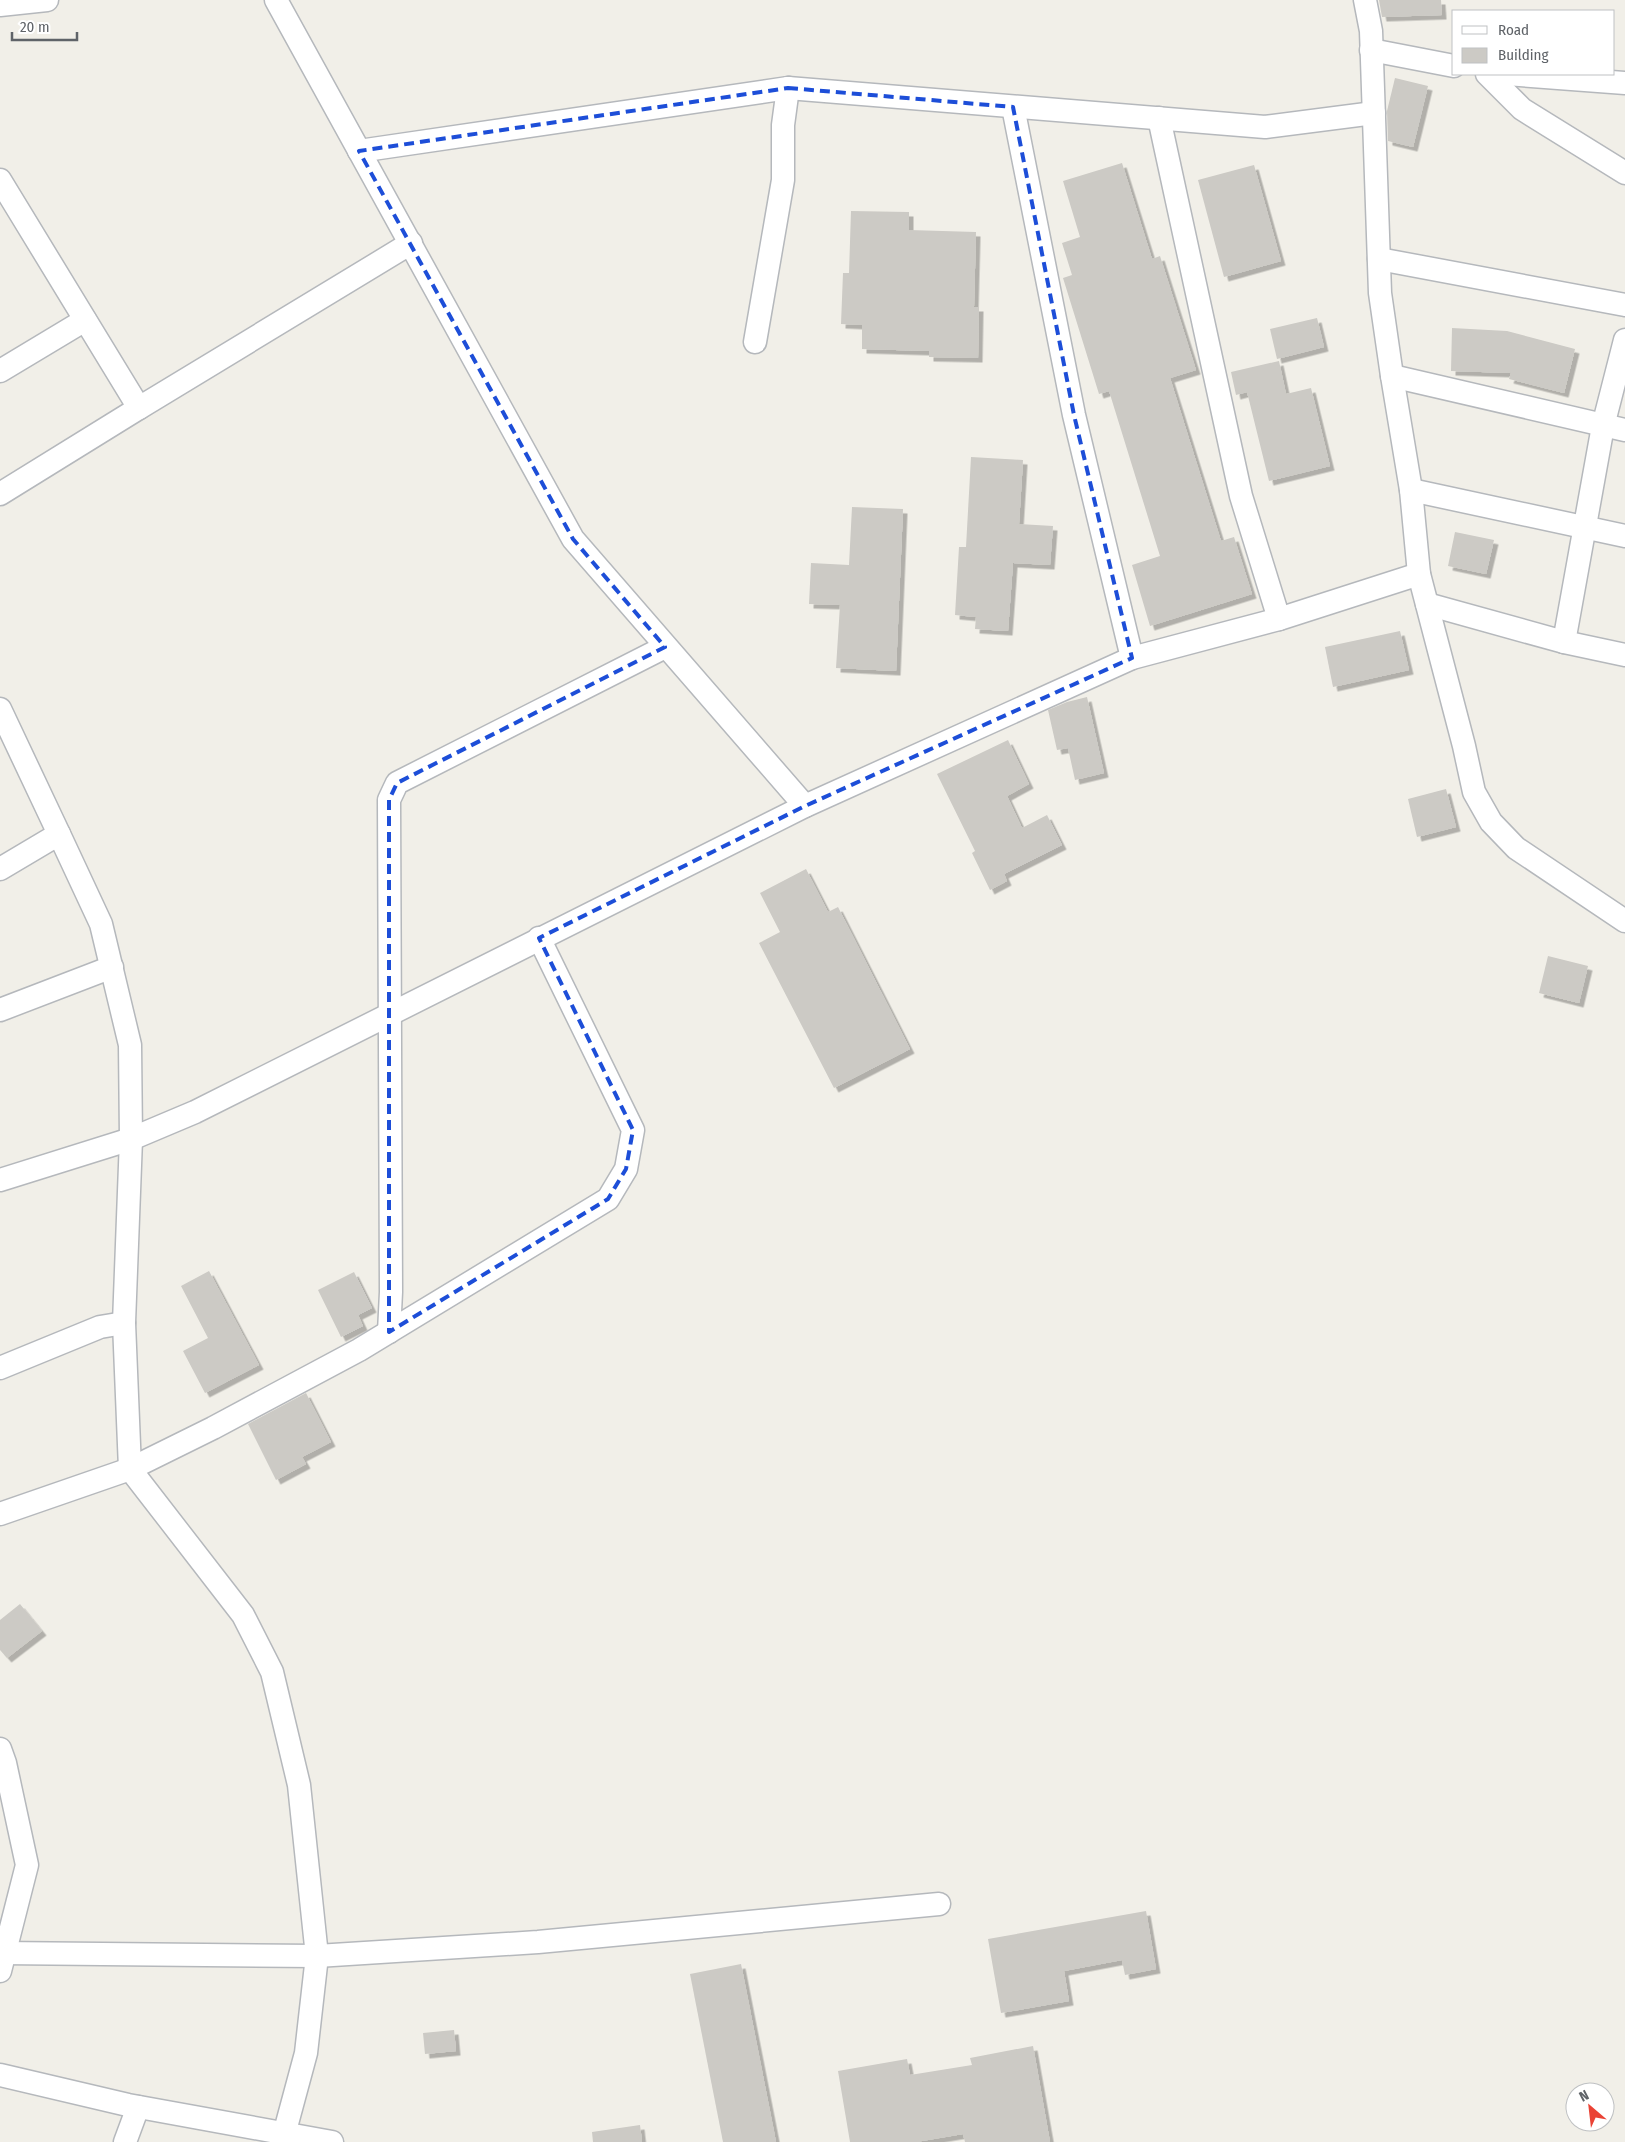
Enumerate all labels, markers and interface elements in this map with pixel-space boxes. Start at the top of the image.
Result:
scale bar [12,10,78,42]
legend [1452,10,1615,75]
text: 20 m [20,18,50,36]
text: Road [1498,21,1529,39]
text: Building [1498,46,1549,64]
north arrow [1565,2082,1615,2132]
text: N [1576,2086,1592,2105]

